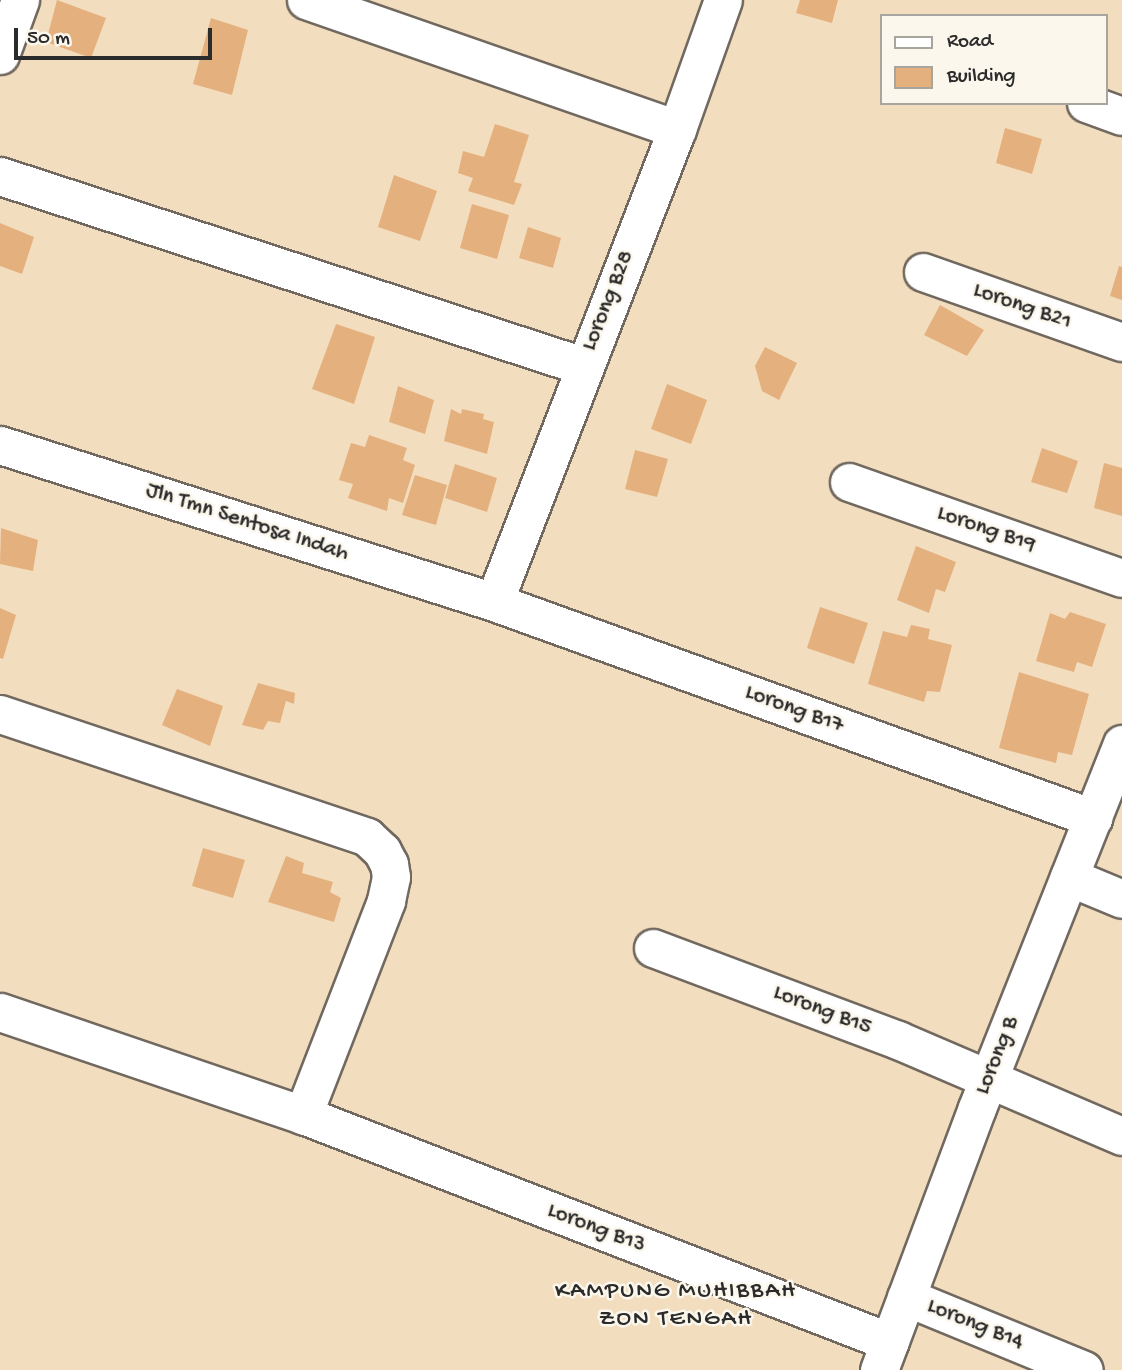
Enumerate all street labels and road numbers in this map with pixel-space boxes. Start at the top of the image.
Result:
street label: Lorong B28 [576,247,642,355]
street label: Lorong B21 [969,277,1075,337]
street label: Jln Tmn Sentosa Indah [142,477,352,569]
street label: Lorong B19 [933,500,1039,560]
street label: Lorong B17 [741,679,847,741]
street label: Lorong B15 [769,980,875,1042]
street label: Lorong B [970,1013,1026,1099]
street label: Lorong B13 [543,1198,649,1260]
street label: Lorong B14 [923,1293,1027,1357]

